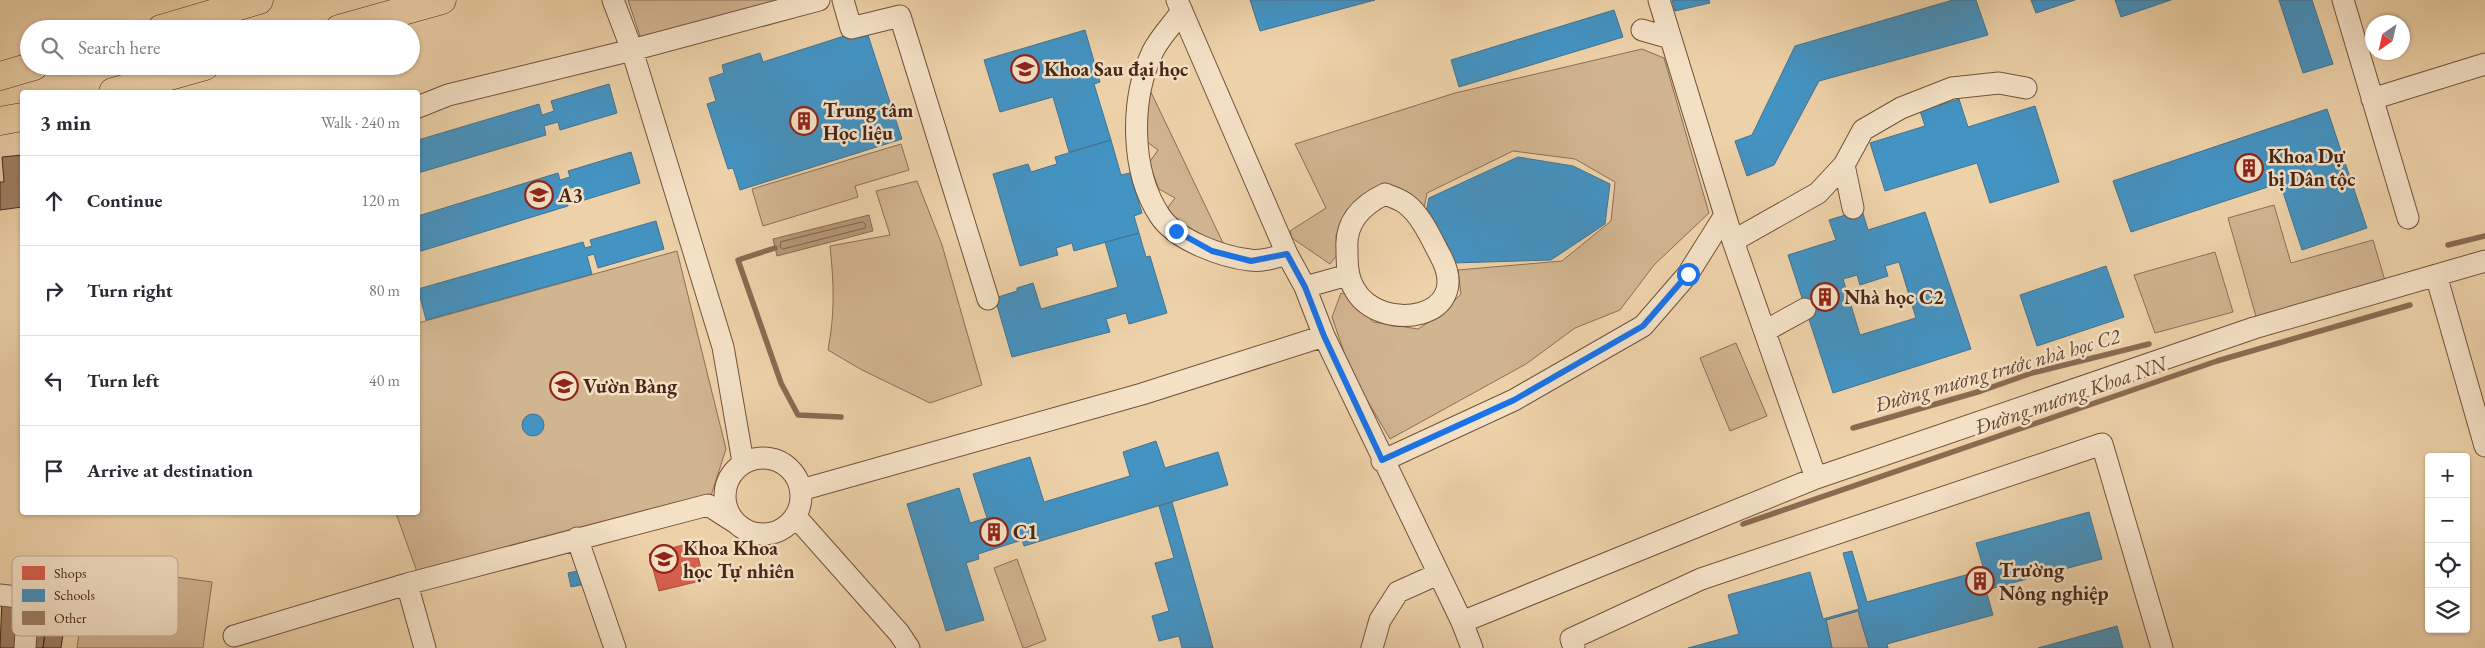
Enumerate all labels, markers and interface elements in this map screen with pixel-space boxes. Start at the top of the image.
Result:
north arrow [2365,15,2410,60]
search box [20,20,420,75]
icon: search [38,34,66,62]
text: Search here [78,35,160,60]
school or university icon: Khoa Sau đại học [1010,54,1040,84]
place label: Khoa Sau đại học [1044,56,1188,82]
place label: Trung tâm Học liệu [823,97,913,146]
building icon: Trung tâm Học liệu [789,106,819,136]
text: 3 min [40,109,91,136]
text: Walk · 240 m [321,112,400,133]
place label: Khoa Dự bị Dân tộc [2268,143,2355,192]
building icon: Khoa Dự bị Dân tộc [2234,153,2264,183]
school or university icon: A3 [524,180,554,210]
place label: A3 [557,182,583,208]
icon: ahead [40,187,68,215]
text: Continue [87,188,162,213]
text: 120 m [361,190,400,211]
route end [1165,220,1188,243]
route start [1677,263,1700,286]
icon: right [40,277,68,305]
text: Turn right [87,278,173,303]
text: 80 m [369,280,400,301]
building icon: Nhà học C2 [1810,282,1840,312]
place label: Nhà học C2 [1844,284,1944,310]
water label: Đường mương trước nhà học C2 [1870,322,2124,418]
water label: Đường mương Khoa NN [1970,349,2172,441]
icon: left [40,367,68,395]
text: Turn left [87,368,159,393]
text: 40 m [369,370,400,391]
school or university icon: Vườn Bàng [549,371,579,401]
place label: Vườn Bàng [583,373,678,399]
map controls [2425,453,2470,633]
button: + [2425,453,2470,498]
icon: arrive [40,457,68,485]
text: Arrive at destination [87,458,253,483]
button: − [2425,498,2470,543]
building icon: C1 [979,517,1009,547]
place label: C1 [1013,519,1038,545]
place label: Khoa Khoa học Tự nhiên [683,535,795,584]
button: locate [2425,543,2470,588]
school or university icon: Khoa Khoa học Tự nhiên [649,544,679,574]
legend [12,556,178,636]
place label: Trường Nông nghiệp [1999,557,2109,606]
text: Shops [54,564,87,582]
building icon: Trường Nông nghiệp [1965,566,1995,596]
text: Schools [54,586,95,604]
button: layers [2425,588,2470,633]
text: Other [54,609,87,627]

